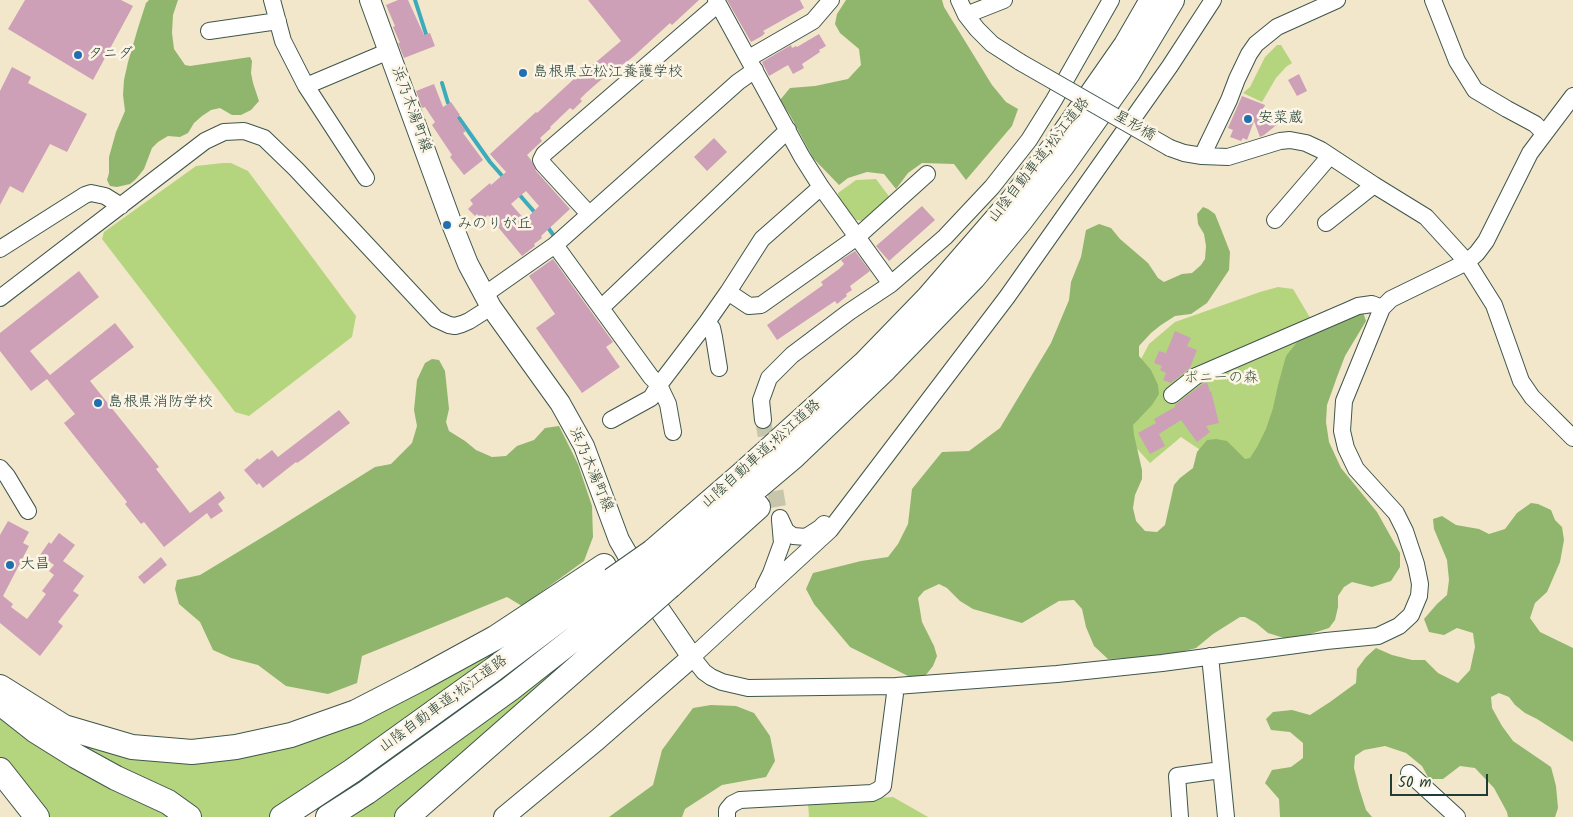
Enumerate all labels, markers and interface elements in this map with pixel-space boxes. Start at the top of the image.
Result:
place label: タニダ [88,46,133,64]
marker: タニダ [72,49,84,61]
place label: 島根県立松江養護学校 [533,64,683,82]
street label: 浜乃木湯町線 [386,65,434,155]
marker: 島根県立松江養護学校 [517,67,529,79]
street label: 山陰自動車道;松江道路 [985,95,1095,227]
street label: 星形橋 [1110,108,1158,146]
place label: 安菜蔵 [1258,110,1303,128]
marker: 安菜蔵 [1242,113,1254,125]
place label: みのりが丘 [457,216,532,234]
marker: みのりが丘 [441,219,453,231]
park label: ポニーの森 [1184,370,1258,388]
place label: 島根県消防学校 [108,394,213,412]
marker: 島根県消防学校 [92,397,104,409]
street label: 山陰自動車道;松江道路 [699,397,825,513]
street label: 浜乃木湯町線 [564,425,616,515]
place label: 大昌 [20,556,50,574]
marker: 大昌 [4,559,16,571]
street label: 山陰自動車道;松江道路 [376,652,512,758]
scale bar [1393,764,1490,796]
text: 50 m [1398,771,1432,795]

